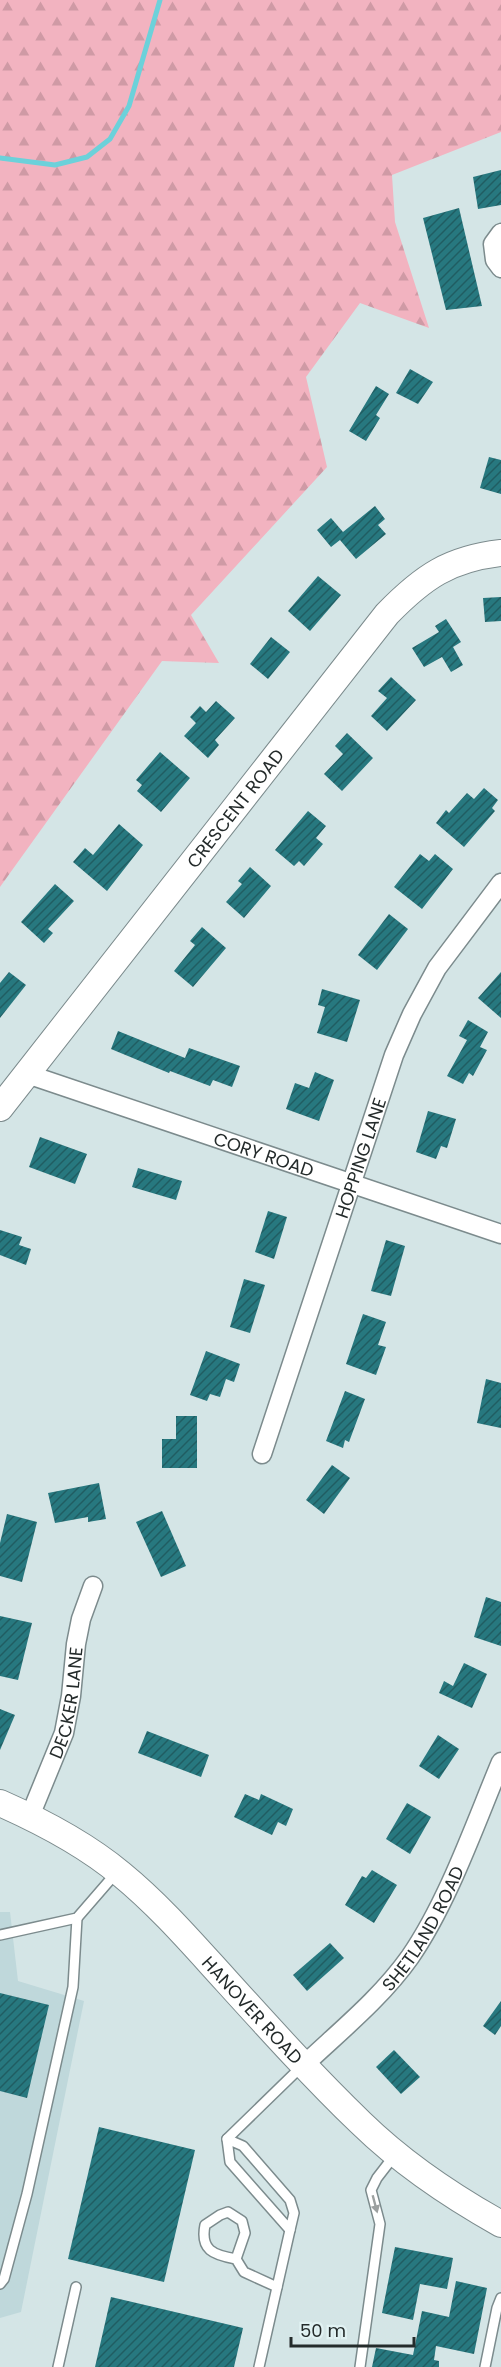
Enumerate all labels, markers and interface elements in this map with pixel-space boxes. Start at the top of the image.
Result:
street label: CRESCENT ROAD [180,743,290,873]
street label: HOPPING LANE [328,1094,392,1221]
street label: CORY ROAD [210,1125,317,1182]
street label: DECKER LANE [42,1646,88,1762]
street label: SHETLAND ROAD [376,1862,469,1996]
street label: HANOVER ROAD [197,1950,309,2069]
one-way arrow [370,2195,380,2213]
scale bar [291,2310,414,2348]
text: 50 m [300,2318,346,2343]

